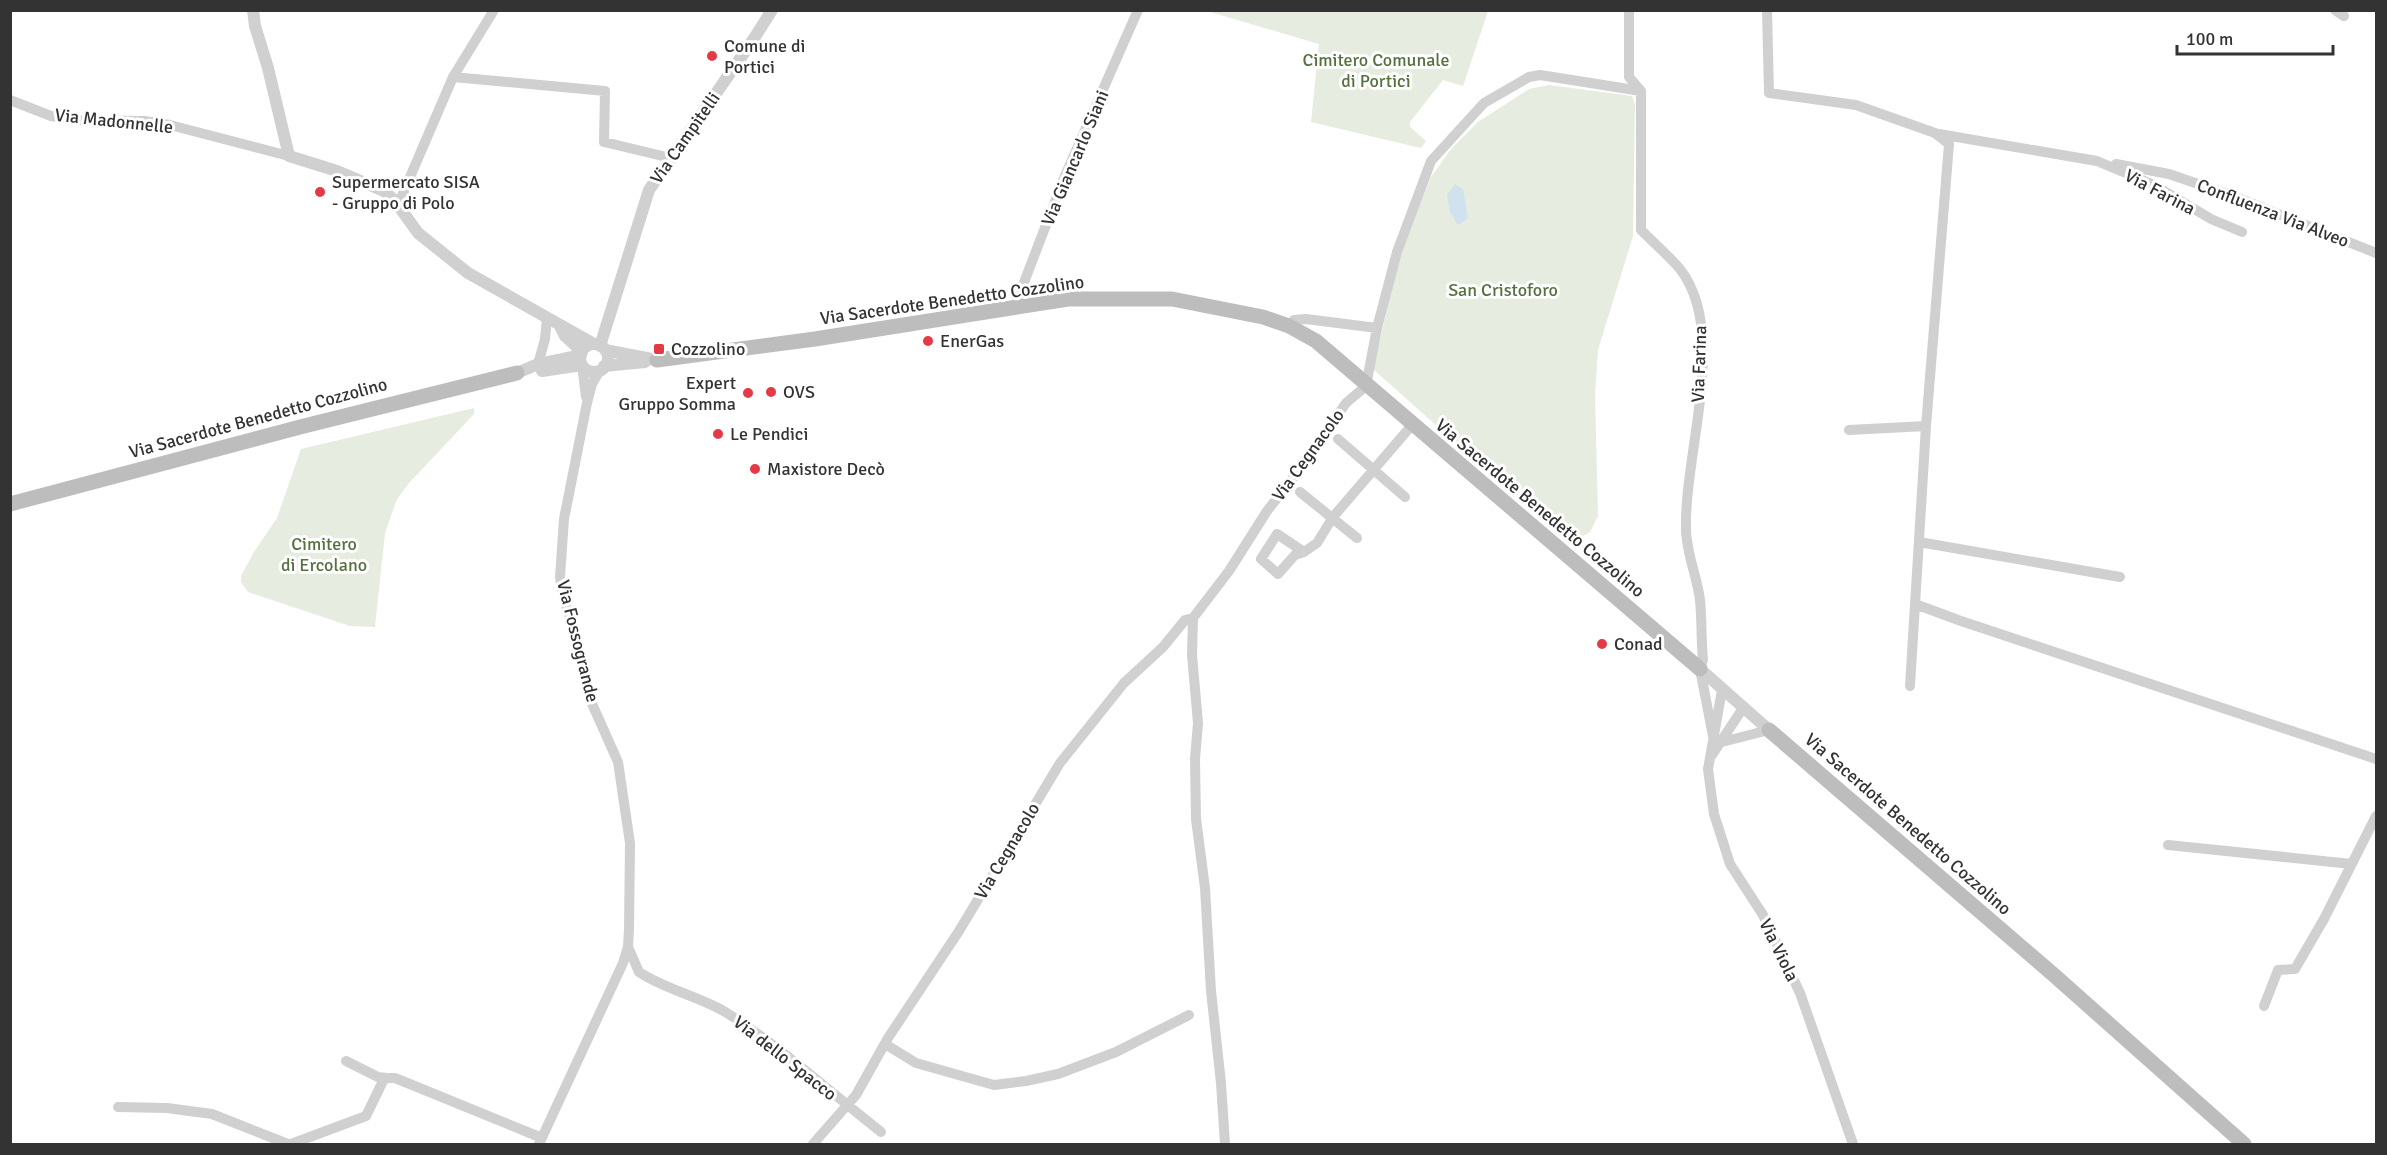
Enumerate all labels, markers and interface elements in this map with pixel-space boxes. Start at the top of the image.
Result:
scale bar [2177,18,2333,56]
text: 100 m [2186,28,2233,50]
place label: Comune di Portici [724,35,805,78]
marker: Comune di Portici [705,49,719,63]
park label: Cimitero Comunale di Portici [1303,49,1449,92]
street label: Via Giancarlo Siani [1037,87,1113,229]
street label: Via Campitelli [645,88,725,188]
street label: Via Madonnelle [54,104,174,138]
street label: Via Farina [2121,164,2199,220]
place label: Supermercato SISA - Gruppo di Polo [332,171,480,214]
street label: Confluenza Via Alveo [2194,174,2352,252]
marker: Supermercato SISA - Gruppo di Polo [313,185,327,199]
street label: Via Sacerdote Benedetto Cozzolino [819,271,1085,329]
park label: San Cristoforo [1448,279,1558,301]
street label: Via Farina [1687,325,1711,403]
place label: EnerGas [940,330,1004,352]
marker: EnerGas [921,334,935,348]
place label: Cozzolino [671,338,745,360]
marker: Cozzolino [652,342,666,356]
place label: Expert Gruppo Somma [618,372,736,415]
street label: Via Sacerdote Benedetto Cozzolino [127,373,389,463]
place label: OVS [783,381,815,403]
marker: OVS [764,385,778,399]
marker: Expert Gruppo Somma [741,386,755,400]
street label: Via Cegnacolo [1267,405,1349,505]
street label: Via Sacerdote Benedetto Cozzolino [1431,414,1649,602]
place label: Le Pendici [730,423,808,445]
marker: Le Pendici [711,427,725,441]
place label: Maxistore Decò [767,458,885,480]
marker: Maxistore Decò [748,462,762,476]
park label: Cimitero di Ercolano [281,533,367,576]
street label: Via Fossogrande [552,578,604,704]
place label: Conad [1614,633,1663,655]
marker: Conad [1595,637,1609,651]
street label: Via Sacerdote Benedetto Cozzolino [1800,728,2016,920]
street label: Via Cegnacolo [970,799,1044,903]
street label: Via Viola [1754,915,1804,985]
street label: Via dello Spacco [729,1011,841,1105]

